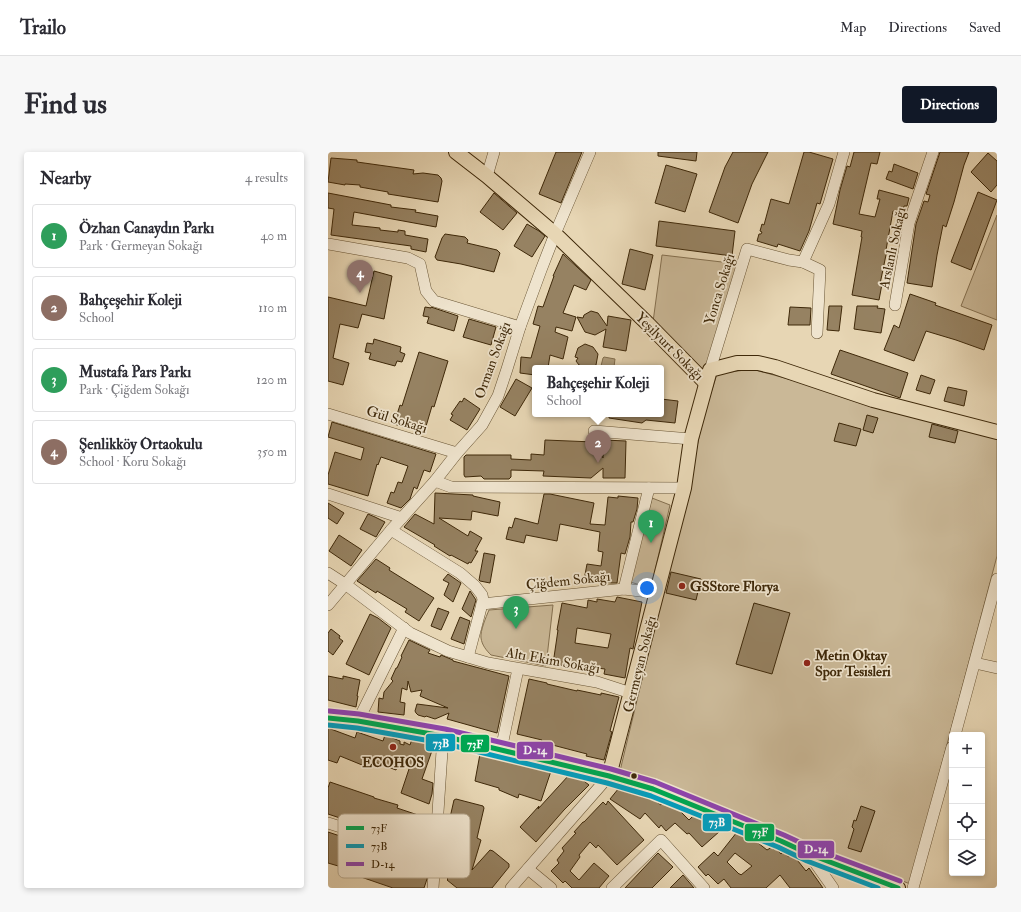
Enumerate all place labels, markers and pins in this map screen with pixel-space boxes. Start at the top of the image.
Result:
pin: 4 [347,260,373,293]
pin: 2 [585,430,611,463]
pin: 1 [638,510,664,543]
place label: GSStore Florya [690,578,780,596]
marker: GSStore Florya [677,581,687,591]
pin: 3 [503,596,529,629]
place label: Metin Oktay Spor Tesisleri [814,647,891,681]
marker: Metin Oktay Spor Tesisleri [802,658,812,668]
marker: ECOHOS [388,742,398,752]
place label: ECOHOS [362,754,424,771]
unlabelled marker [629,771,639,781]

